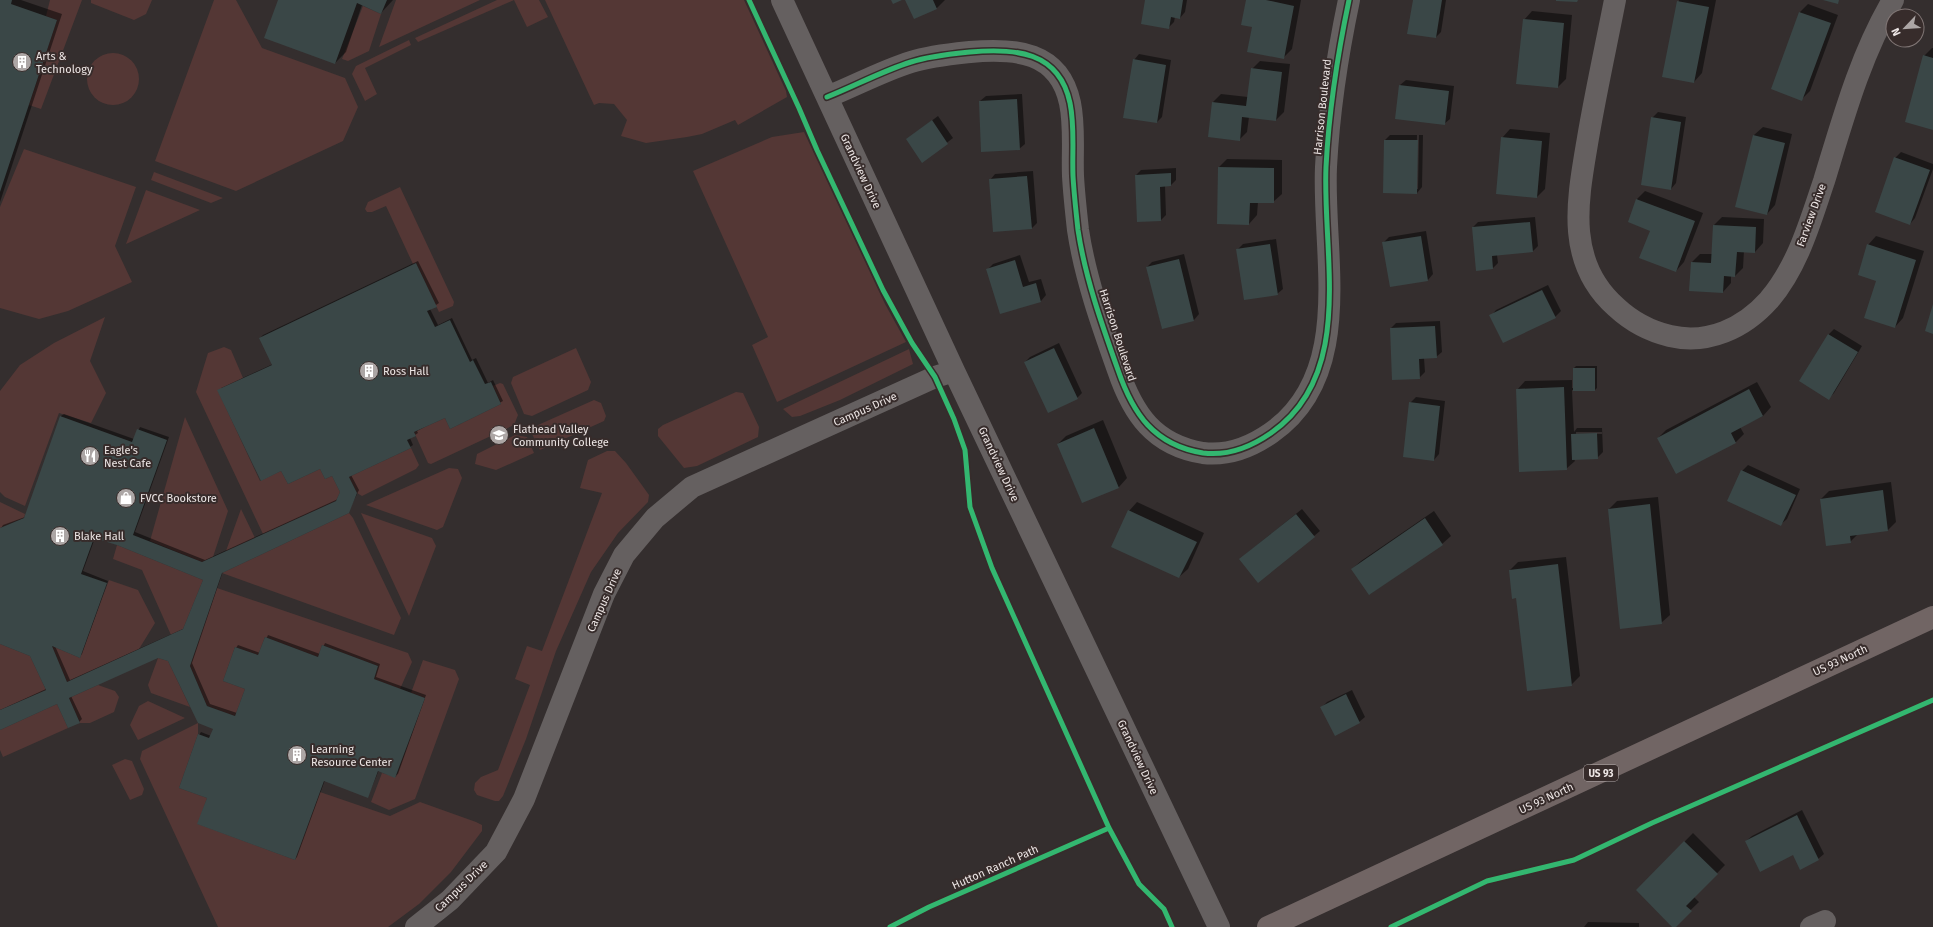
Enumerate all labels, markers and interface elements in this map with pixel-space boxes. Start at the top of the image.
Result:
north arrow [1885,8,1925,48]
text: N [1889,26,1904,38]
place label: Arts & Technology [36,50,93,76]
building icon: Arts & Technology [11,51,33,73]
street label: Harrison Boulevard [1311,58,1334,156]
street label: Grandview Drive [838,132,884,211]
street label: Farview Drive [1794,182,1829,248]
street label: Harrison Boulevard [1096,287,1139,383]
building icon: Ross Hall [358,360,380,382]
place label: Ross Hall [383,365,429,378]
street label: Campus Drive [831,390,899,429]
place label: Flathead Valley Community College [513,423,609,449]
school or university icon: Flathead Valley Community College [488,424,510,446]
street label: Grandview Drive [976,425,1022,504]
place label: Eagle's Nest Cafe [104,444,151,470]
restaurant icon: Eagle's Nest Cafe [79,445,101,467]
shop icon: FVCC Bookstore [115,487,137,509]
place label: FVCC Bookstore [140,492,217,505]
building icon: Blake Hall [49,525,71,547]
place label: Blake Hall [74,530,124,543]
street label: Campus Drive [585,566,624,634]
street label: US 93 North [1811,642,1870,679]
street label: Grandview Drive [1115,718,1161,797]
place label: Learning Resource Center [311,743,392,769]
building icon: Learning Resource Center [286,744,308,766]
road number: US 93 [1584,765,1618,781]
street label: US 93 North [1517,780,1576,817]
street label: Hutton Ranch Path [950,843,1040,892]
street label: Campus Drive [432,858,490,915]

